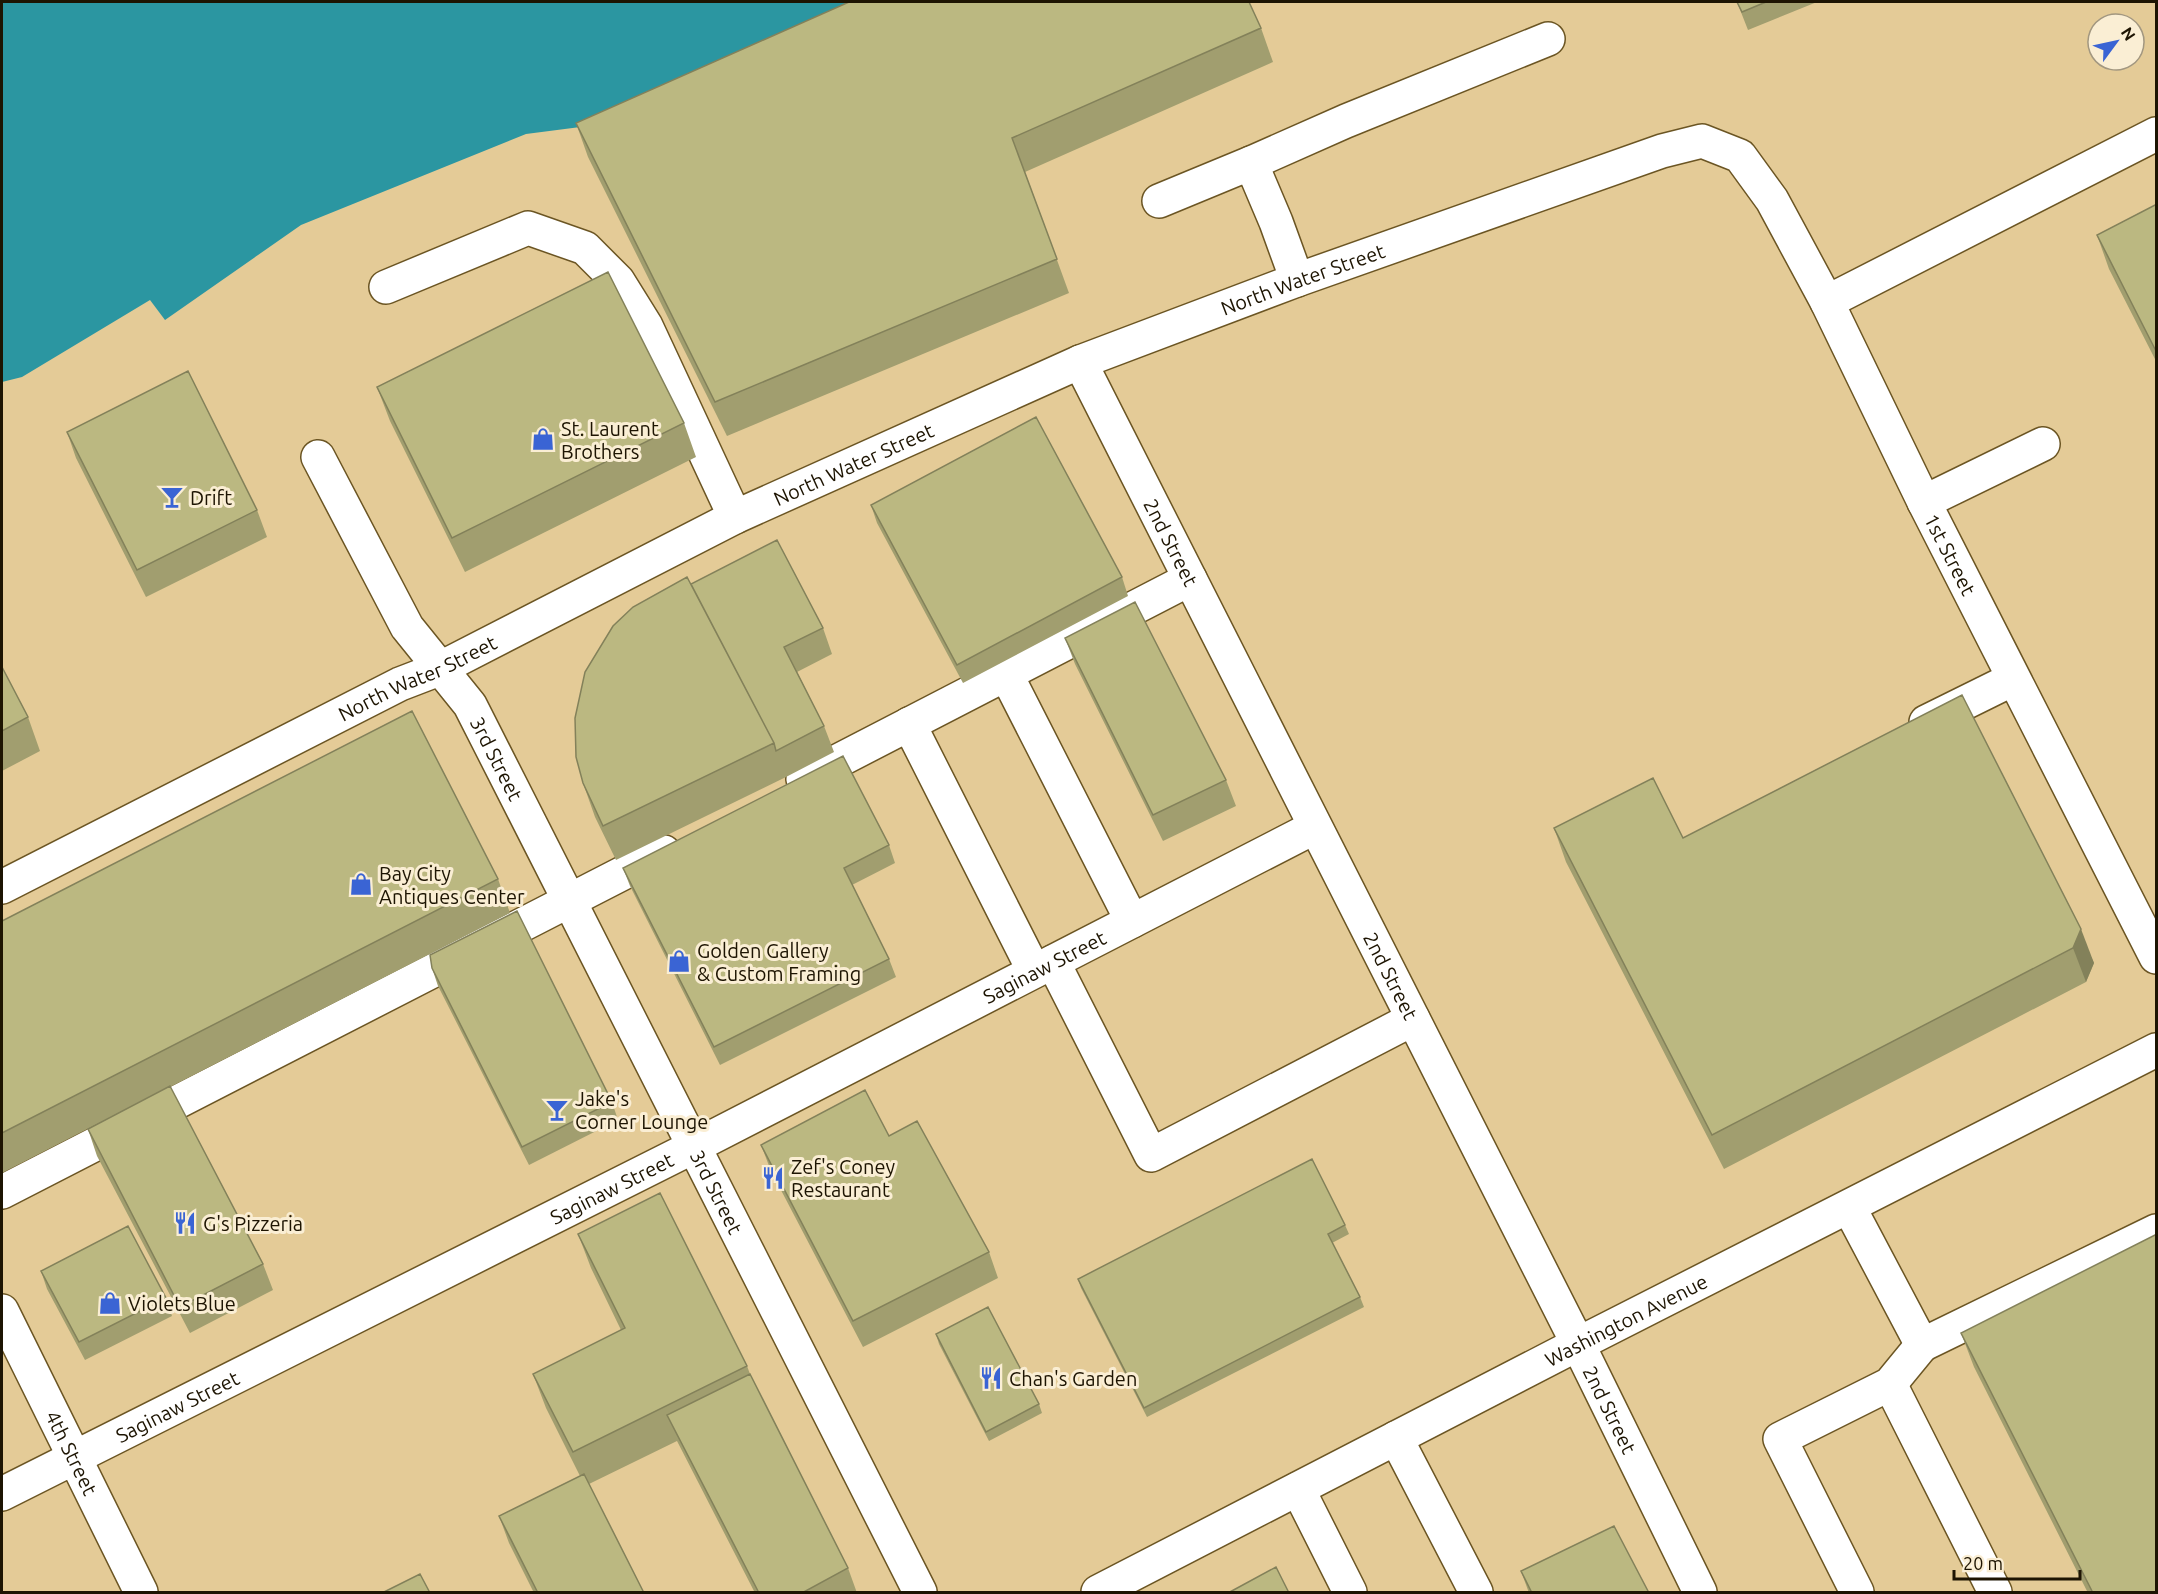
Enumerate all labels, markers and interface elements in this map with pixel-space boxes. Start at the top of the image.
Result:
north arrow [2086,12,2146,72]
text: N [2118,24,2139,44]
street label: North Water Street [1217,238,1388,319]
place label: St. Laurent Brothers [561,417,659,463]
street label: North Water Street [770,418,937,510]
shop icon: St. Laurent Brothers [530,426,556,452]
bar icon: Drift [159,484,185,510]
place label: Drift [190,486,232,509]
street label: 2nd Street [1140,495,1203,590]
street label: 1st Street [1920,510,1981,599]
street label: North Water Street [334,630,500,725]
street label: 3rd Street [466,713,528,804]
place label: Bay City Antiques Center [379,862,525,908]
shop icon: Bay City Antiques Center [348,871,374,897]
street label: Saginaw Street [979,925,1109,1007]
street label: 2nd Street [1359,928,1423,1023]
place label: Golden Gallery & Custom Framing [697,939,861,985]
shop icon: Golden Gallery & Custom Framing [666,948,692,974]
place label: Jake's Corner Lounge [575,1087,708,1133]
bar icon: Jake's Corner Lounge [544,1097,570,1123]
street label: 3rd Street [686,1146,748,1238]
street label: Saginaw Street [546,1147,677,1228]
place label: Zef's Coney Restaurant [791,1155,895,1201]
restaurant icon: Zef's Coney Restaurant [760,1165,786,1191]
restaurant icon: G's Pizzeria [172,1210,198,1236]
place label: G's Pizzeria [203,1212,303,1235]
street label: Washington Avenue [1541,1269,1711,1371]
shop icon: Violets Blue [97,1290,123,1316]
place label: Violets Blue [128,1292,236,1315]
street label: 2nd Street [1579,1362,1642,1457]
street label: Saginaw Street [112,1365,243,1447]
restaurant icon: Chan's Garden [978,1365,1004,1391]
place label: Chan's Garden [1009,1367,1137,1390]
street label: 4th Street [42,1407,103,1499]
scale bar [1954,1543,2080,1581]
text: 20 m [1963,1553,2003,1573]

